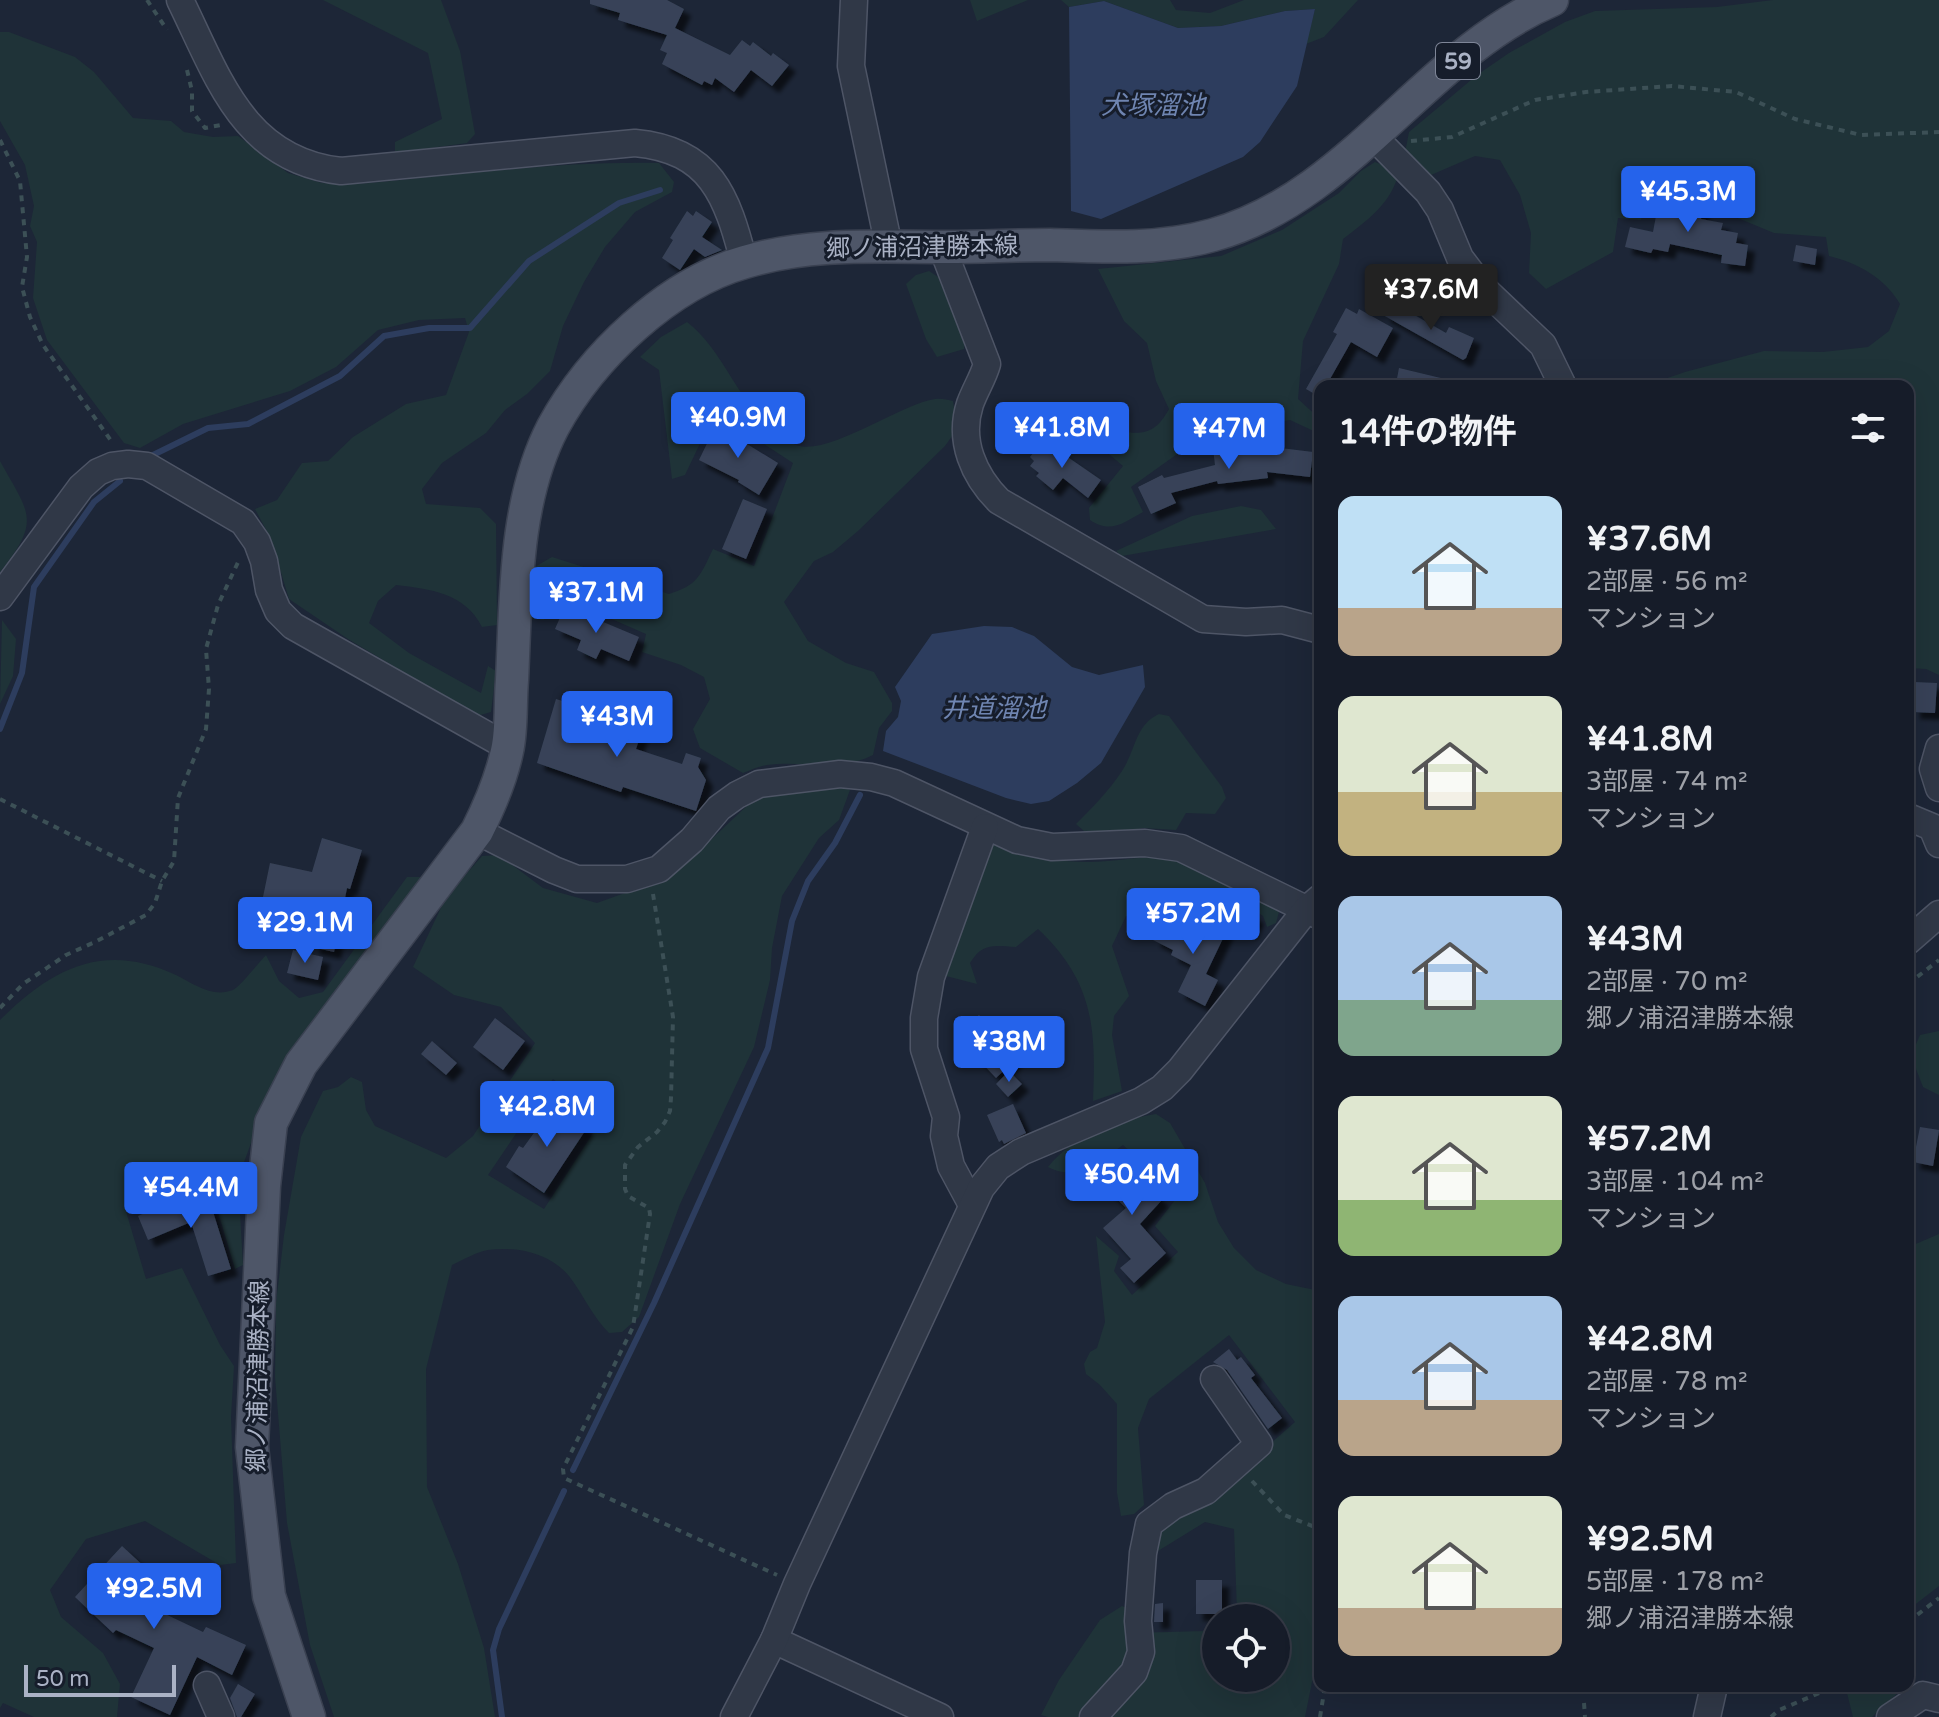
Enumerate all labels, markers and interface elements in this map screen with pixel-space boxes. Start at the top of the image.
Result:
road number: 59 [1436,43,1480,79]
water label: 犬塚溜池 [1101,90,1208,121]
pin: ¥45.3M [1623,166,1753,234]
text: ¥45.3M [1639,176,1737,207]
street label: 郷ノ浦沼津勝本線 [826,231,1018,264]
pin: ¥37.6M [1366,264,1496,332]
text: ¥37.6M [1383,274,1479,305]
pin: ¥40.9M [673,392,803,460]
text: ¥40.9M [689,402,787,433]
pin: ¥41.8M [997,402,1127,470]
pin: ¥47M [1182,403,1276,471]
icon: filters [1846,406,1890,450]
text: ¥41.8M [1013,412,1111,443]
text: 14件の物件 [1338,412,1517,453]
text: ¥47M [1192,413,1266,444]
text: ¥37.6M [1586,519,1712,560]
icon: home [1402,528,1498,624]
text: 2部屋 · 56 m² [1586,566,1748,597]
pin: ¥37.1M [531,567,661,635]
text: ¥37.1M [548,577,644,608]
text: マンション [1586,603,1716,634]
pin: ¥43M [570,691,664,759]
water label: 井道溜池 [942,693,1049,724]
text: ¥43M [580,701,654,732]
text: ¥41.8M [1586,719,1714,760]
icon: home [1402,728,1498,824]
text: 3部屋 · 74 m² [1586,766,1748,797]
text: マンション [1586,803,1716,834]
pin: ¥57.2M [1128,888,1258,956]
pin: ¥29.1M [240,897,370,965]
text: ¥57.2M [1145,898,1241,929]
text: ¥29.1M [256,907,354,938]
text: ¥43M [1586,919,1684,960]
icon: home [1402,928,1498,1024]
text: 2部屋 · 70 m² [1586,966,1748,997]
text: 郷ノ浦沼津勝本線 [1586,1003,1794,1034]
pin: ¥38M [962,1016,1056,1084]
text: ¥38M [972,1026,1046,1057]
pin: ¥42.8M [482,1081,612,1149]
text: ¥42.8M [498,1091,596,1122]
text: ¥57.2M [1586,1119,1712,1160]
icon: home [1402,1128,1498,1224]
pin: ¥50.4M [1067,1149,1197,1217]
text: ¥50.4M [1083,1159,1181,1190]
pin: ¥54.4M [126,1162,256,1230]
text: 3部屋 · 104 m² [1586,1166,1764,1197]
text: ¥54.4M [142,1172,240,1203]
text: マンション [1586,1203,1716,1234]
street label: 郷ノ浦沼津勝本線 [242,1280,275,1472]
text: ¥42.8M [1586,1319,1714,1360]
icon: home [1402,1328,1498,1424]
text: 2部屋 · 78 m² [1586,1366,1748,1397]
text: マンション [1586,1403,1716,1434]
text: ¥92.5M [1586,1519,1714,1560]
icon: home [1402,1528,1498,1624]
pin: ¥92.5M [89,1563,219,1631]
text: 5部屋 · 178 m² [1586,1566,1764,1597]
text: ¥92.5M [105,1573,203,1604]
text: 郷ノ浦沼津勝本線 [1586,1603,1794,1634]
map controls [1202,1604,1290,1692]
button: locate [1202,1604,1290,1692]
scale bar [24,1661,176,1697]
text: 50 m [36,1666,90,1692]

